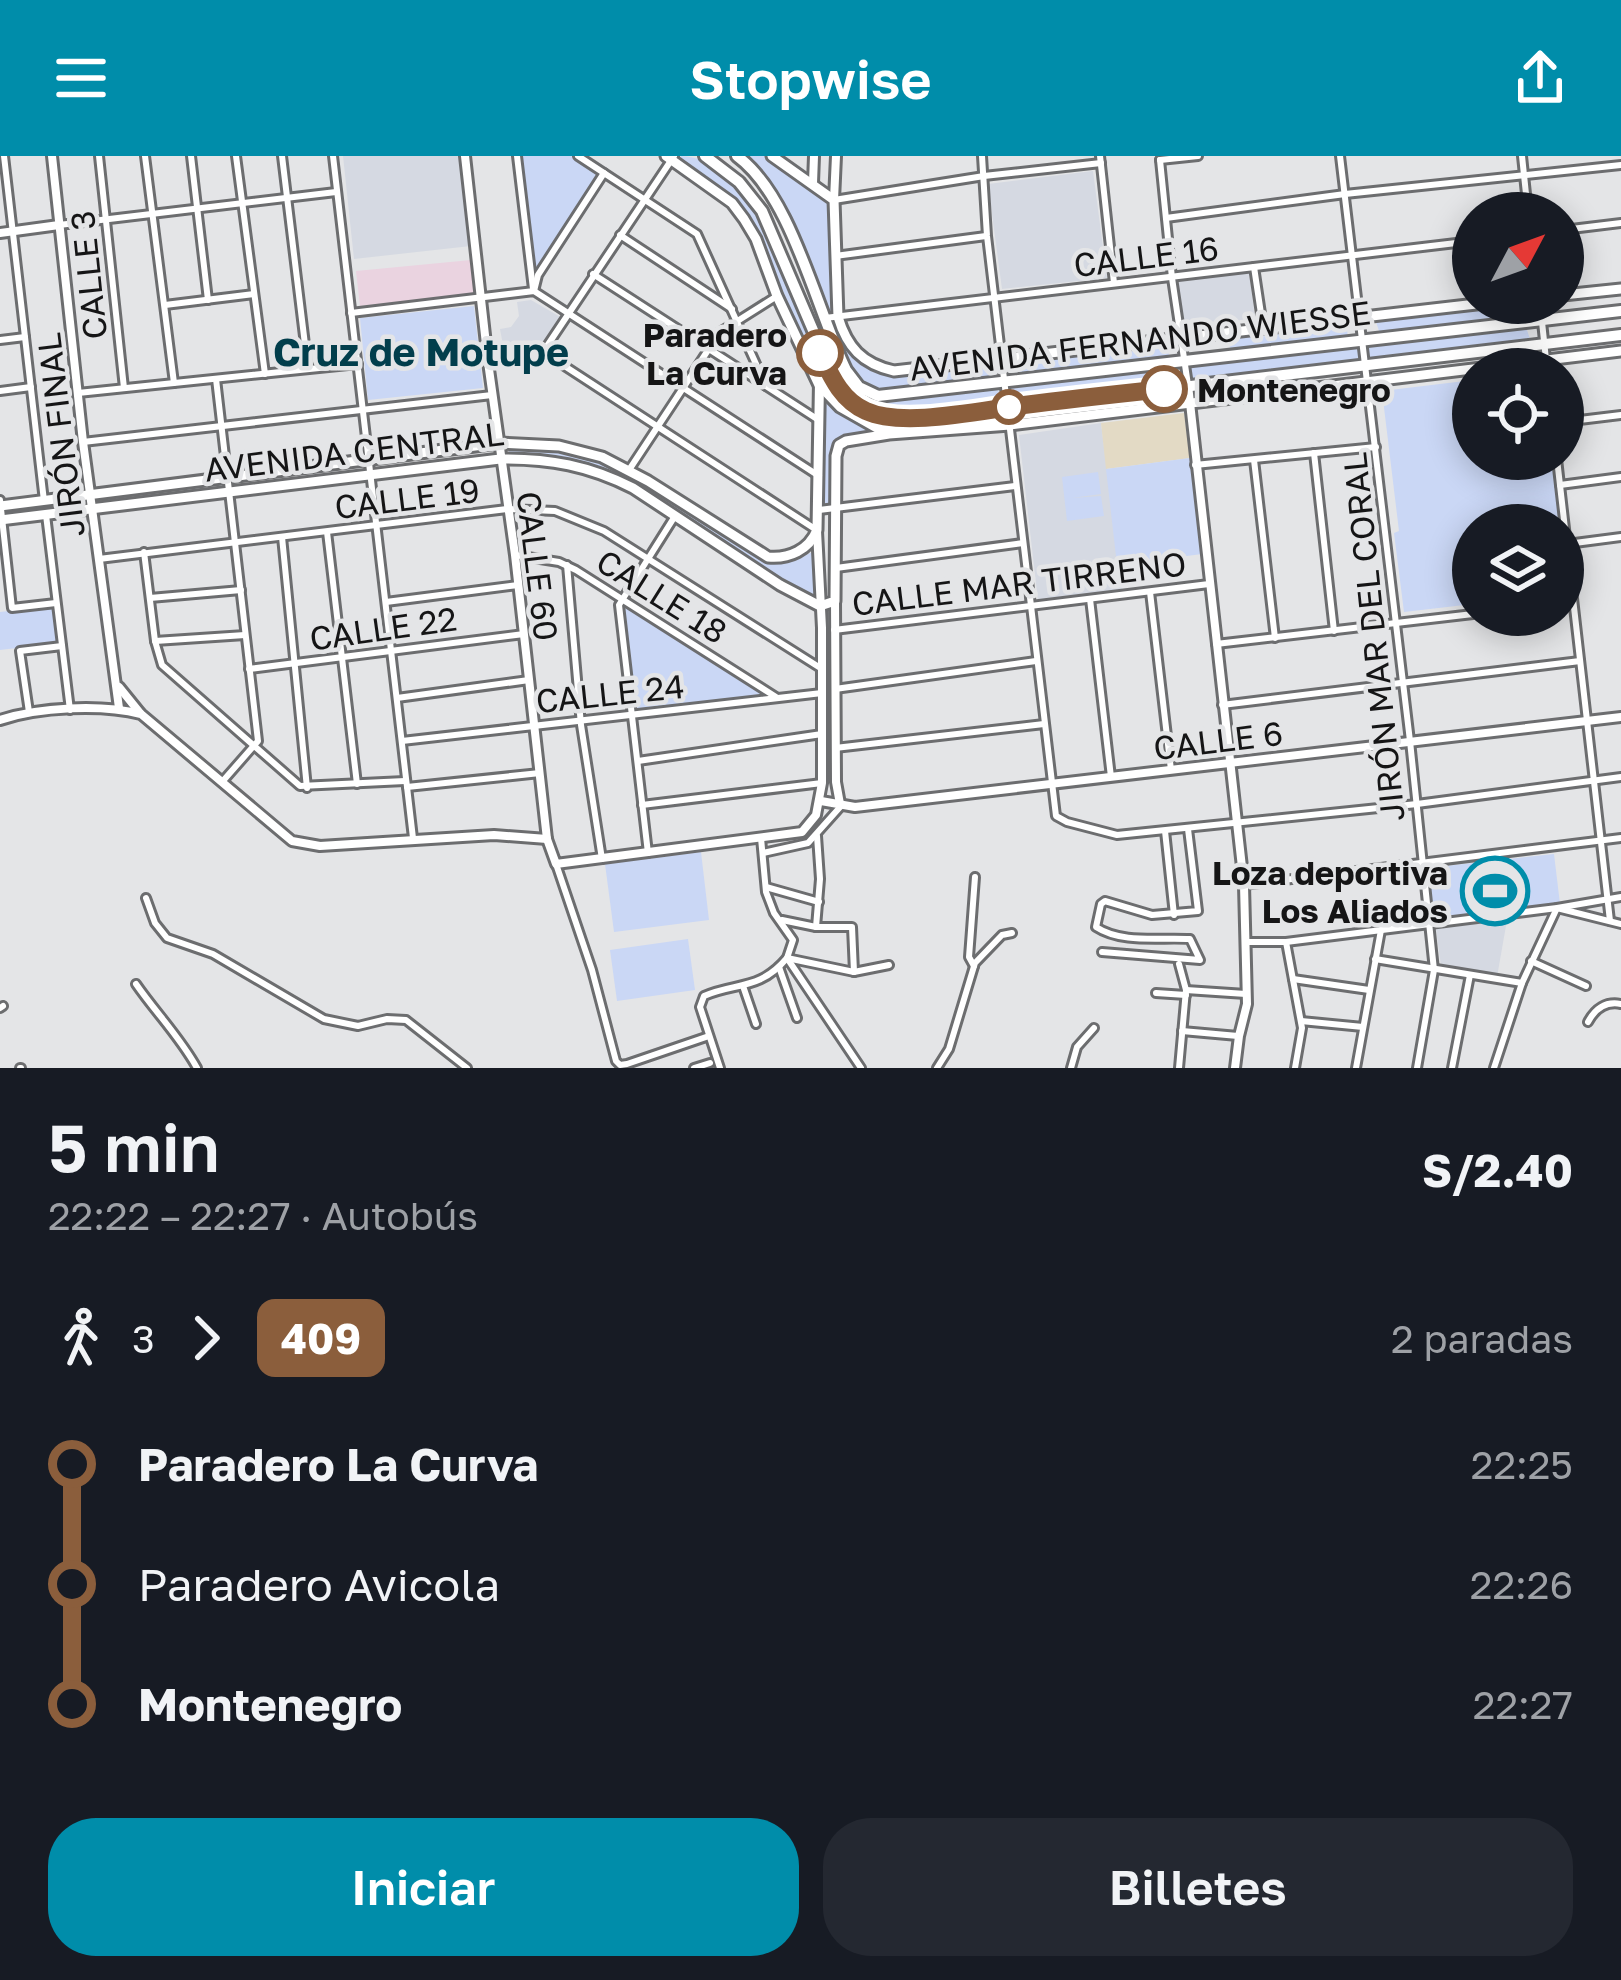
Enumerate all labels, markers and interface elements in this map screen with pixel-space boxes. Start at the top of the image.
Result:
icon: menu [48,45,114,111]
icon: share [1507,45,1573,111]
text: Stopwise [689,46,932,111]
north arrow [1452,192,1584,324]
map controls [1452,192,1584,636]
street label: CALLE 3 [62,209,114,341]
street label: CALLE 16 [1071,228,1221,284]
street label: AVENIDA FERNANDO WIESSE [907,292,1373,388]
place label: Paradero La Curva [643,315,787,392]
district label: Cruz de Motupe [273,328,569,375]
street label: JIRÓN FINAL [28,331,92,539]
marker: Paradero La Curva [798,331,842,375]
button: locate [1452,348,1584,480]
marker: Montenegro [1142,367,1186,411]
place label: Montenegro [1197,370,1391,409]
unlabelled marker [993,391,1025,423]
street label: AVENIDA CENTRAL [202,413,506,489]
street label: JIRÓN MAR DEL CORAL [1334,451,1412,823]
street label: CALLE 19 [332,470,482,526]
street label: CALLE 60 [509,489,567,643]
button: layers [1452,504,1584,636]
street label: CALLE 18 [590,541,734,651]
street label: CALLE MAR TIRRENO [850,543,1188,623]
street label: CALLE 22 [307,598,459,658]
street label: CALLE 24 [534,666,686,720]
street label: CALLE 6 [1151,713,1285,767]
place label: Loza deportiva Los Aliados [1212,853,1448,930]
sports icon: Loza deportiva Los Aliados [1460,856,1530,926]
text: 5 min [48,1107,220,1187]
text: S/2.40 [1422,1143,1573,1197]
text: 22:22 – 22:27 · Autobús [48,1192,478,1239]
icon: walk [48,1305,114,1371]
icon: forward [173,1305,239,1371]
text: 409 [281,1313,361,1363]
text: 3 [132,1315,155,1362]
text: 2 paradas [1391,1315,1573,1362]
text: Paradero La Curva [138,1437,538,1491]
text: 22:25 [1471,1441,1573,1488]
text: Paradero Avicola [138,1557,500,1611]
text: 22:26 [1470,1561,1573,1608]
text: Montenegro [138,1677,402,1731]
text: 22:27 [1473,1681,1573,1728]
button: Iniciar [48,1818,799,1956]
button: Billetes [823,1818,1573,1956]

